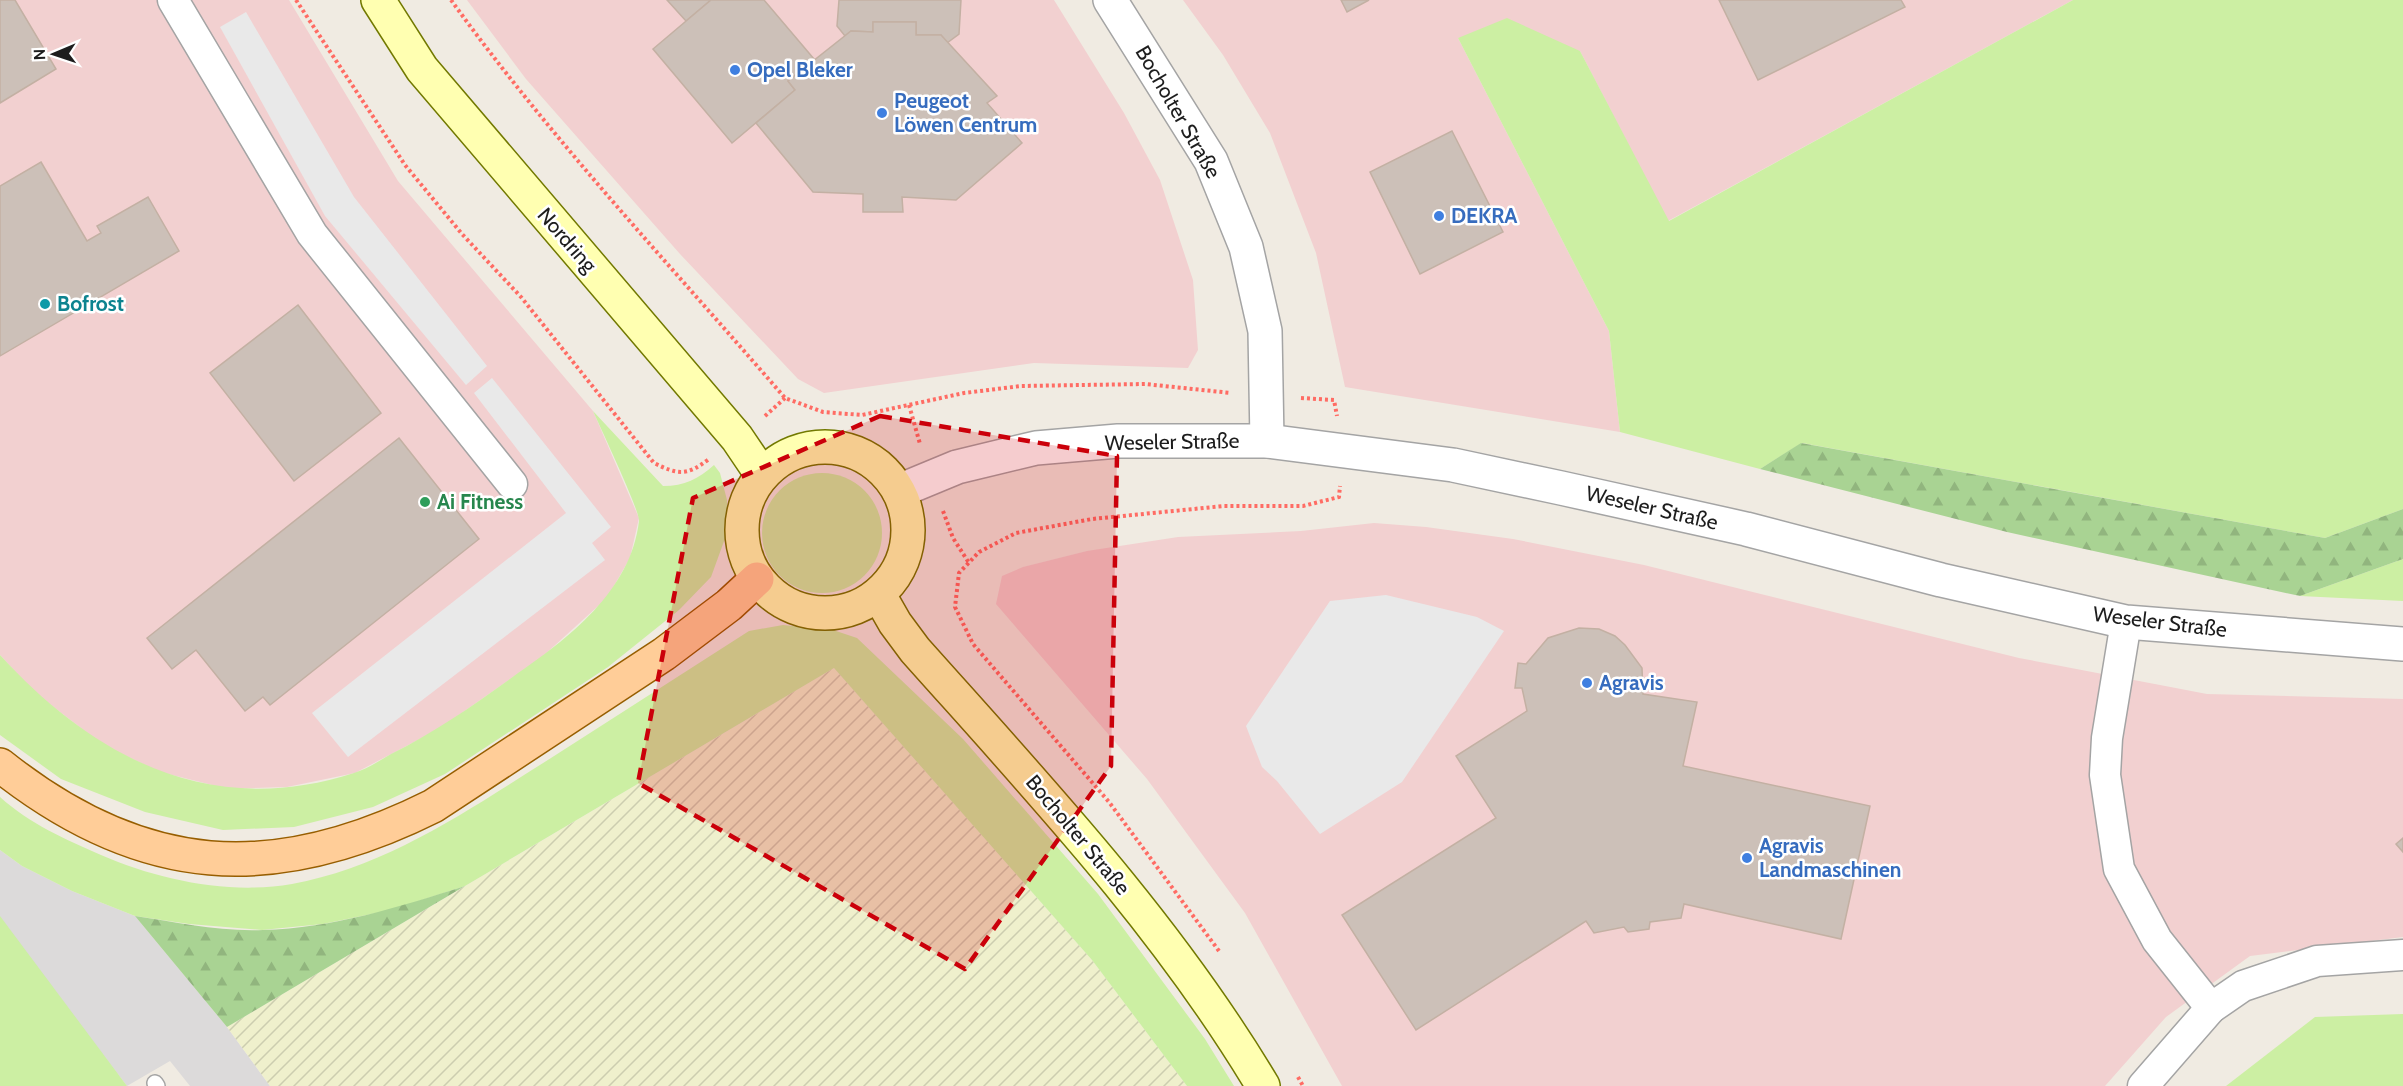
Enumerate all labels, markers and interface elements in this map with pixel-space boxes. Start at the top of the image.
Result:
north arrow [24,24,84,84]
street label: Bocholter Straße [1130,41,1227,183]
text: N [30,49,49,60]
place label: Opel Bleker [747,57,853,82]
marker: Opel Bleker [728,63,742,77]
place label: Peugeot Löwen Centrum [894,88,1037,137]
marker: Peugeot Löwen Centrum [875,106,889,120]
street label: Nordring [533,202,603,277]
place label: DEKRA [1451,203,1518,228]
marker: DEKRA [1432,209,1446,223]
place label: Bofrost [57,291,124,316]
marker: Bofrost [38,297,52,311]
street label: Weseler Straße [1104,428,1240,455]
street label: Weseler Straße [1584,480,1721,535]
place label: Ai Fitness [437,489,523,514]
marker: Ai Fitness [418,495,432,509]
street label: Weseler Straße [2092,601,2229,642]
place label: Agravis [1599,670,1664,695]
marker: Agravis [1580,676,1594,690]
street label: Bocholter Straße [1021,770,1136,900]
place label: Agravis Landmaschinen [1759,833,1901,882]
marker: Agravis Landmaschinen [1740,851,1754,865]

